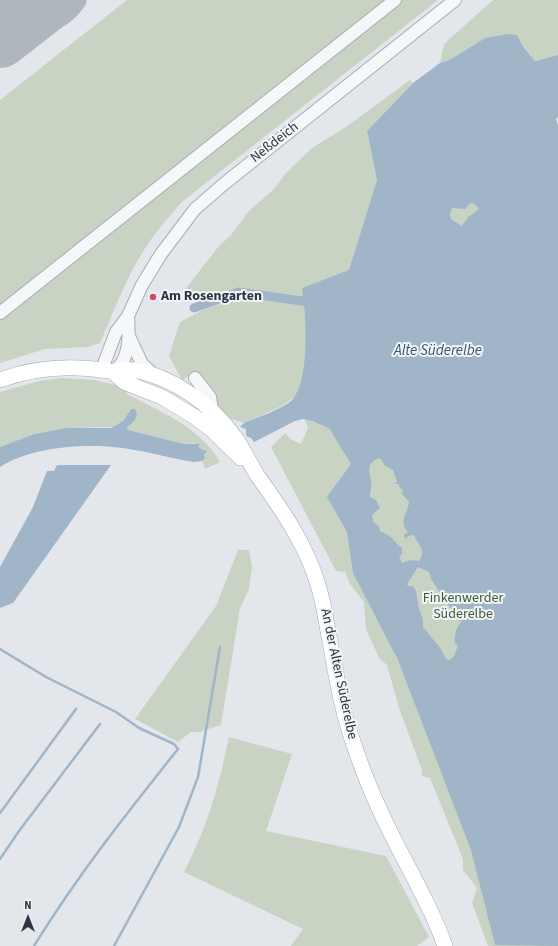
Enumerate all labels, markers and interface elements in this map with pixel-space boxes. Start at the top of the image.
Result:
street label: Neßdeich [248,119,302,167]
place label: Am Rosengarten [161,289,262,305]
marker: Am Rosengarten [148,292,158,302]
water label: Alte Süderelbe [394,343,482,361]
park label: Finkenwerder Süderelbe [423,591,503,624]
street label: An der Alten Süderelbe [316,607,360,741]
north arrow [8,898,48,938]
text: N [24,898,32,913]

